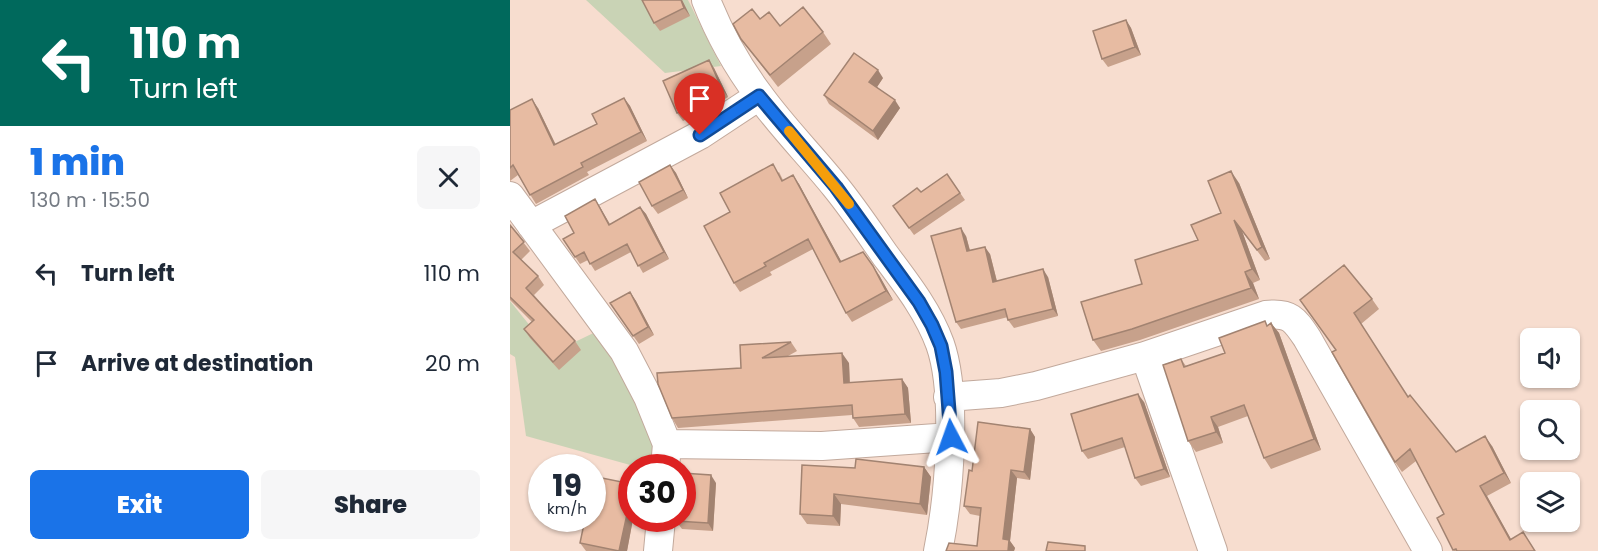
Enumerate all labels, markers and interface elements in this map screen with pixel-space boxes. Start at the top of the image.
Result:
text: 110 m [129,14,241,73]
icon: left [30,24,108,102]
text: Turn left [129,70,238,107]
pin [674,73,725,135]
icon: arrive [683,82,716,115]
text: 1 min [30,137,125,188]
button: close [417,146,480,209]
text: 130 m · 15:50 [30,186,150,214]
icon: left [30,257,63,290]
text: Turn left [81,258,175,289]
text: 110 m [424,258,480,289]
map controls [1520,328,1580,532]
button: sound [1520,328,1580,388]
icon: arrive [30,347,63,380]
text: Arrive at destination [81,348,313,379]
text: 20 m [425,348,480,379]
button: search [1520,400,1580,460]
position arrow [919,405,983,469]
speed limit sign: 30 [618,454,696,532]
text: 19 [552,464,582,507]
button: Exit [30,470,249,539]
button: Share [261,470,480,539]
button: layers [1520,472,1580,532]
text: km/h [547,498,587,519]

